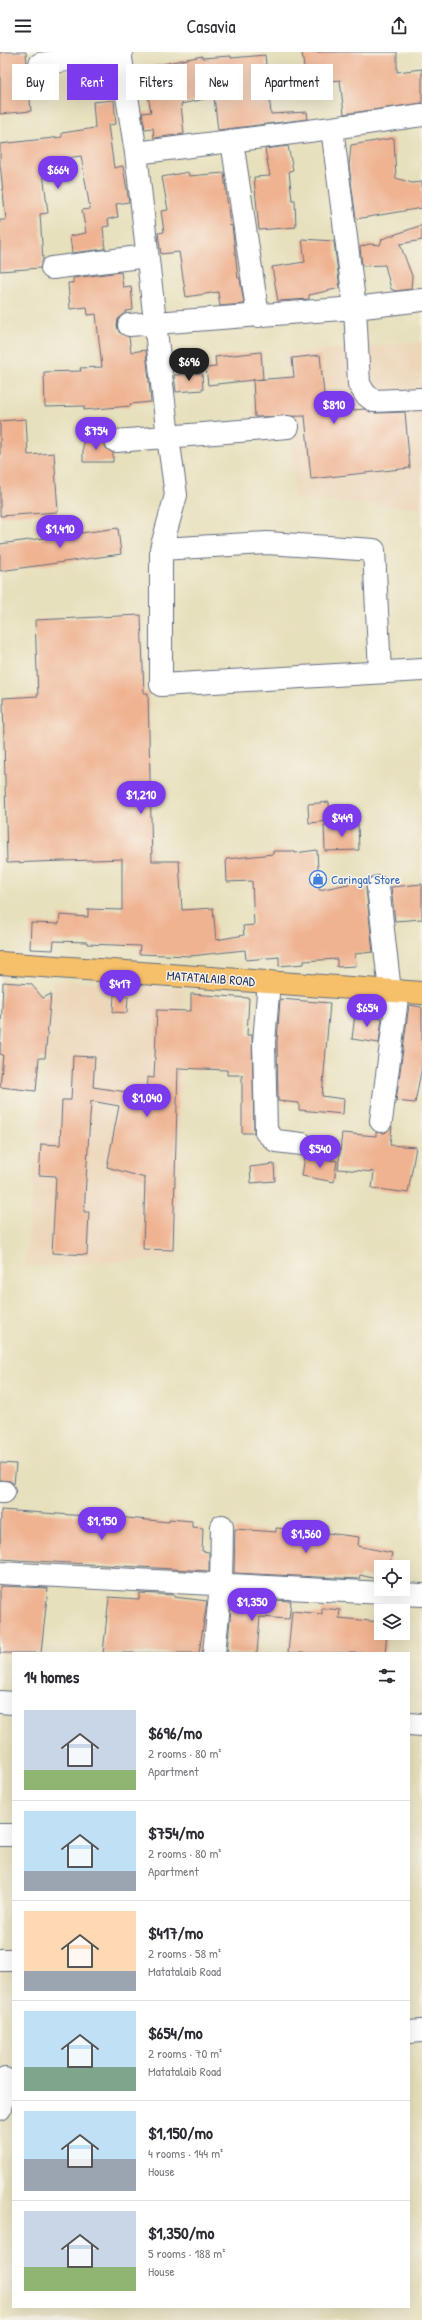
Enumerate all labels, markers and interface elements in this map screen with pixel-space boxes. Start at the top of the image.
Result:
text: Casavia [186,14,236,39]
icon: menu [12,15,34,37]
icon: share [388,15,410,37]
chip: Buy [12,64,59,100]
chip: Rent [67,64,118,100]
chip: Filters [126,64,187,100]
chip: New [195,64,243,100]
chip: Apartment [251,64,333,100]
pin: $664 [34,156,82,190]
text: $664 [47,160,69,178]
pin: $696 [165,348,213,382]
text: $696 [178,352,200,370]
pin: $810 [310,391,358,425]
text: $810 [323,395,345,413]
pin: $754 [72,417,120,451]
text: $754 [84,421,108,439]
pin: $1,410 [27,515,93,549]
text: $1,410 [45,519,75,537]
pin: $1,210 [108,781,174,815]
text: $1,210 [126,785,156,803]
pin: $449 [318,804,366,838]
text: $449 [331,808,353,826]
shop icon: Caringal Store [308,869,328,889]
place label: Caringal Store [331,870,400,888]
street label: MATATALAIB ROAD [166,966,257,990]
pin: $417 [96,970,144,1004]
text: $417 [109,974,131,992]
pin: $654 [343,994,391,1028]
text: $654 [356,998,378,1016]
pin: $1,040 [114,1084,180,1118]
text: $1,040 [132,1088,162,1106]
pin: $540 [296,1135,344,1169]
text: $540 [309,1139,331,1157]
pin: $1,150 [69,1507,135,1541]
text: $1,150 [87,1511,117,1529]
pin: $1,560 [273,1520,339,1554]
text: $1,560 [291,1524,321,1542]
map controls [374,1560,410,1640]
button: locate [374,1560,410,1596]
pin: $1,350 [219,1588,285,1622]
text: $1,350 [236,1592,268,1610]
button: layers [374,1604,410,1640]
text: 14 homes [24,1665,79,1688]
icon: filters [376,1665,398,1687]
text: $696/mo [148,1721,202,1744]
icon: home [56,1726,104,1774]
text: 2 rooms · 80 m² [148,1744,221,1762]
text: Apartment [148,1762,199,1780]
text: $754/mo [148,1821,204,1844]
icon: home [56,1827,104,1875]
text: 2 rooms · 80 m² [148,1844,221,1862]
text: Apartment [148,1862,199,1880]
text: $417/mo [148,1921,203,1944]
icon: home [56,1927,104,1975]
text: 2 rooms · 58 m² [148,1944,221,1962]
text: Matatalaib Road [148,1962,221,1980]
text: $654/mo [148,2021,203,2044]
icon: home [56,2027,104,2075]
text: 2 rooms · 70 m² [148,2044,222,2062]
text: Matatalaib Road [148,2062,221,2080]
text: $1,150/mo [148,2121,213,2144]
icon: home [56,2127,104,2175]
text: 4 rooms · 144 m² [148,2144,223,2162]
text: House [148,2162,175,2180]
text: $1,350/mo [148,2221,214,2244]
icon: home [56,2227,104,2275]
text: 5 rooms · 188 m² [148,2244,225,2262]
text: House [148,2262,175,2280]

